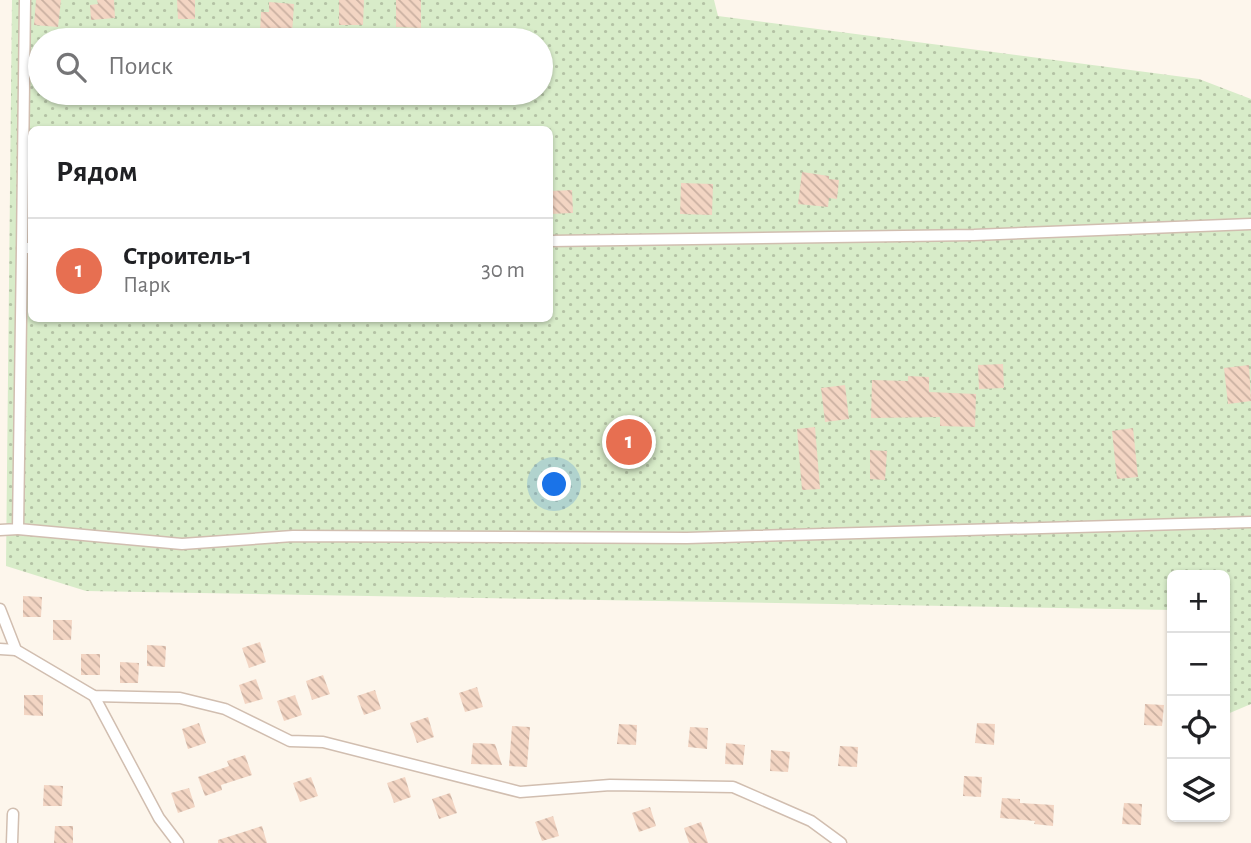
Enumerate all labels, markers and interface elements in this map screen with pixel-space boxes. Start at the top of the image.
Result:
search box [28,28,553,105]
icon: search [52,48,90,86]
text: Поиск [108,53,173,79]
text: Рядом [56,157,138,187]
text: Строитель-1 [123,243,252,269]
text: 1 [75,259,83,282]
text: 30 m [481,259,525,282]
text: Парк [123,274,170,297]
pin: 1 [606,416,652,468]
your location [537,467,571,501]
map controls [1167,570,1230,822]
button: + [1167,570,1230,633]
button: − [1167,633,1230,696]
button: locate [1167,696,1230,759]
button: layers [1167,759,1230,822]

